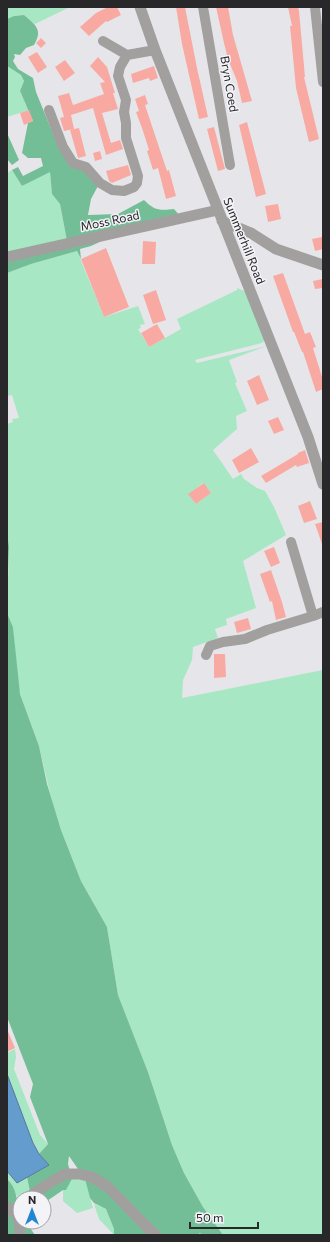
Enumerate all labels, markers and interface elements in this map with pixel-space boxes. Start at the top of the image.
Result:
street label: Bryn Coed [218,55,242,113]
street label: Summerhill Road [221,195,269,286]
street label: Moss Road [79,207,141,233]
north arrow [12,1190,52,1230]
text: N [28,1193,36,1206]
scale bar [190,1204,258,1230]
text: 50 m [196,1210,224,1224]

